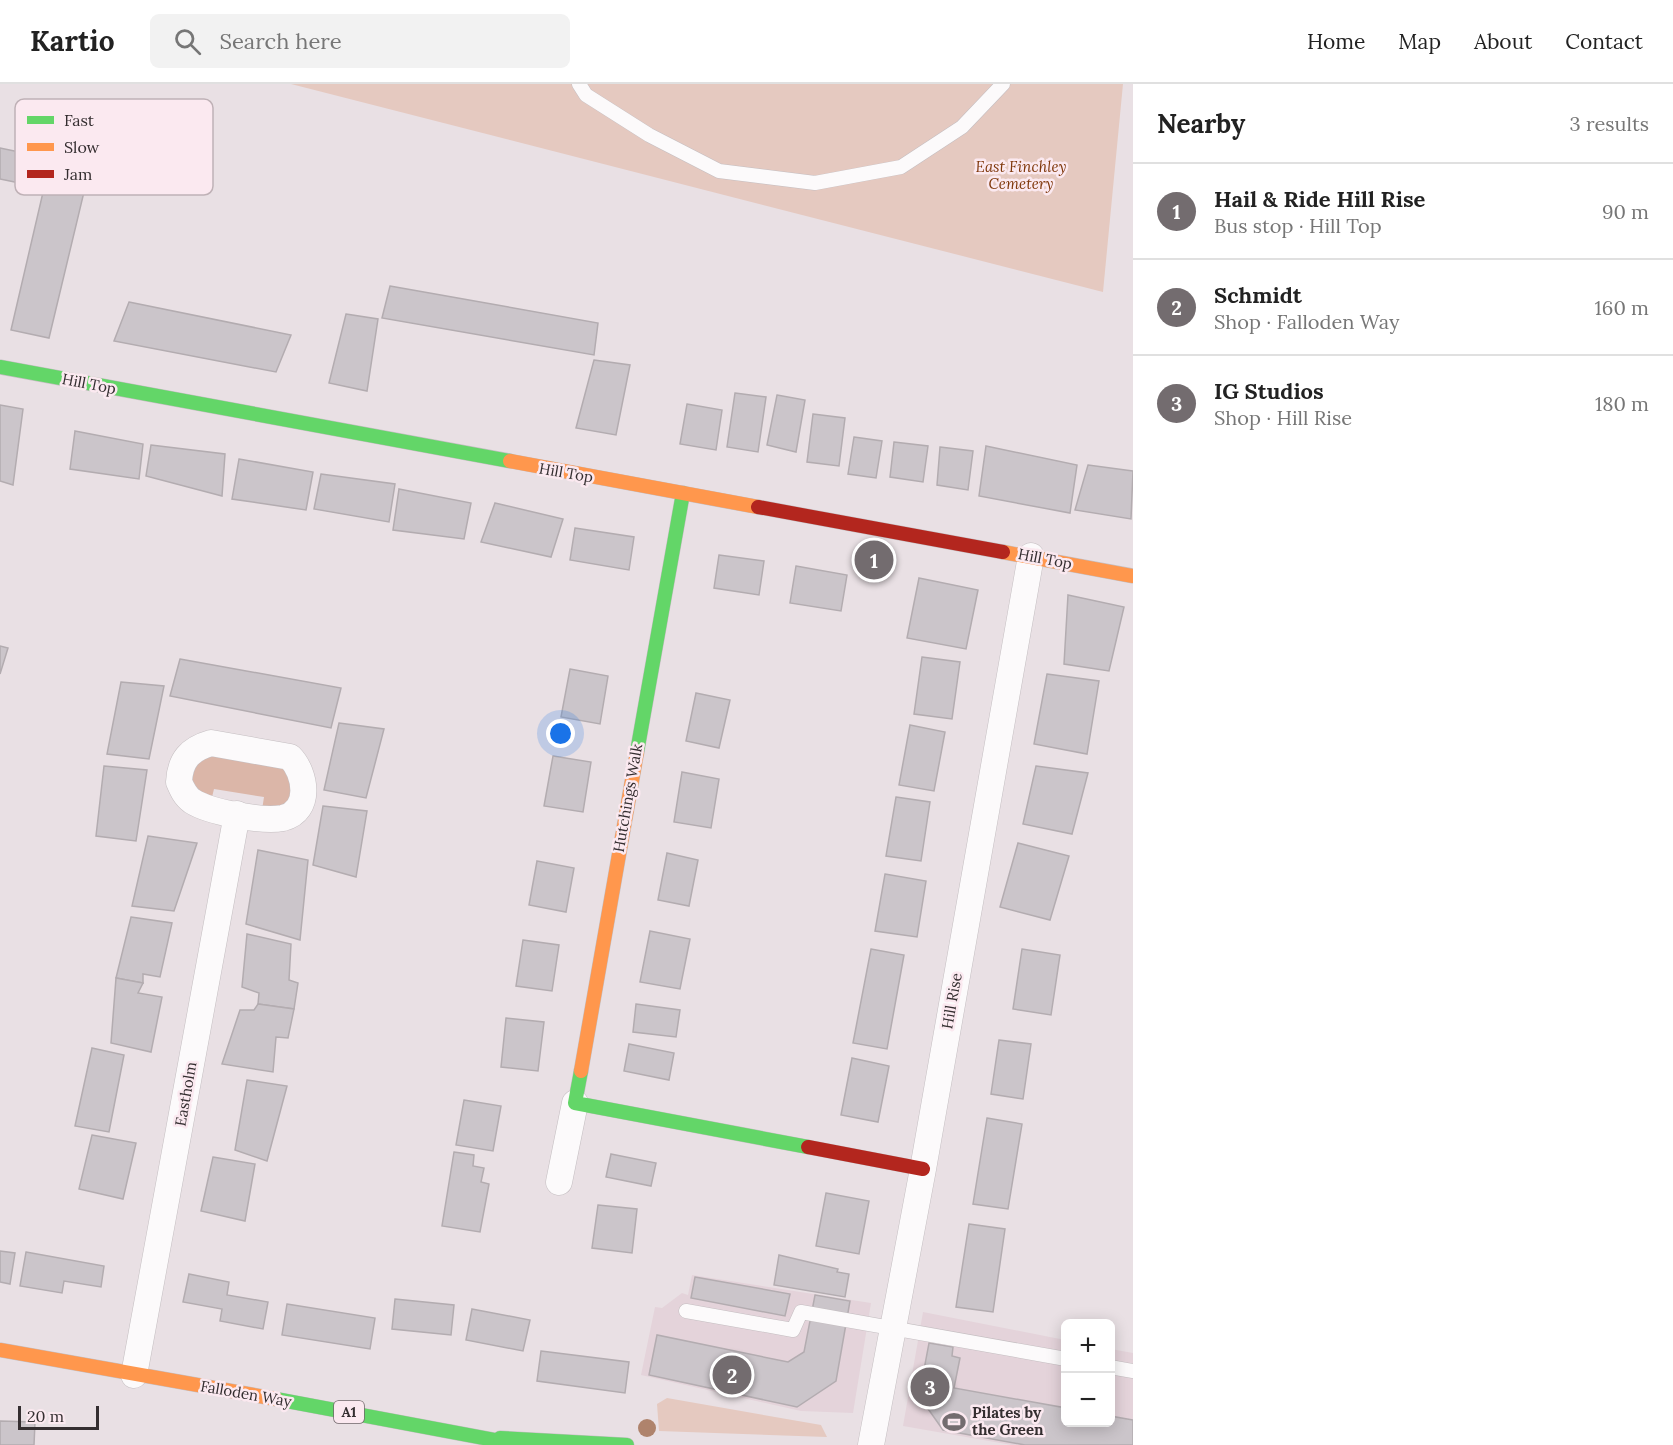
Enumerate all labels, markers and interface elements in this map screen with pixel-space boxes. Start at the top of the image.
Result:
search box [150,14,570,68]
text: Kartio [30,23,114,59]
icon: search [171,25,204,58]
text: Search here [219,27,342,55]
text: Home [1307,28,1365,55]
text: Map [1398,28,1441,55]
text: About [1474,28,1532,55]
text: Contact [1565,28,1643,55]
legend [15,99,213,195]
text: Nearby [1157,107,1245,140]
text: Fast [64,110,95,130]
text: 3 results [1570,111,1649,136]
text: Slow [64,137,100,157]
park label: East Finchley Cemetery [976,157,1066,193]
text: Jam [63,164,92,184]
text: Hail & Ride Hill Rise [1214,185,1425,213]
text: 1 [1172,199,1181,224]
text: 90 m [1602,199,1649,224]
text: Bus stop · Hill Top [1214,213,1382,238]
text: Schmidt [1214,281,1302,309]
text: 2 [1171,295,1182,320]
text: 160 m [1595,295,1649,320]
text: Shop · Falloden Way [1214,309,1400,334]
street label: Hill Top [61,369,118,398]
text: IG Studios [1214,377,1324,405]
text: 3 [1171,391,1182,416]
text: 180 m [1595,391,1649,416]
text: Shop · Hill Rise [1214,405,1352,430]
street label: Hill Top [538,458,595,487]
pin: 1 [854,538,894,582]
street label: Hill Top [1017,544,1074,573]
your location [546,719,575,748]
street label: Hutchings Walk [609,742,646,854]
street label: Hill Rise [937,971,966,1030]
street label: Eastholm [171,1060,201,1128]
map controls [1061,1319,1115,1427]
button: + [1061,1319,1115,1373]
pin: 2 [712,1352,752,1398]
pin: 3 [910,1364,950,1410]
button: − [1061,1373,1115,1427]
street label: Falloden Way [199,1376,293,1411]
road number: A1 [334,1401,364,1423]
scale bar [18,1403,99,1430]
place label: Pilates by the Green [972,1403,1044,1439]
text: 20 m [27,1406,64,1426]
sports icon: Pilates by the Green [941,1409,967,1435]

